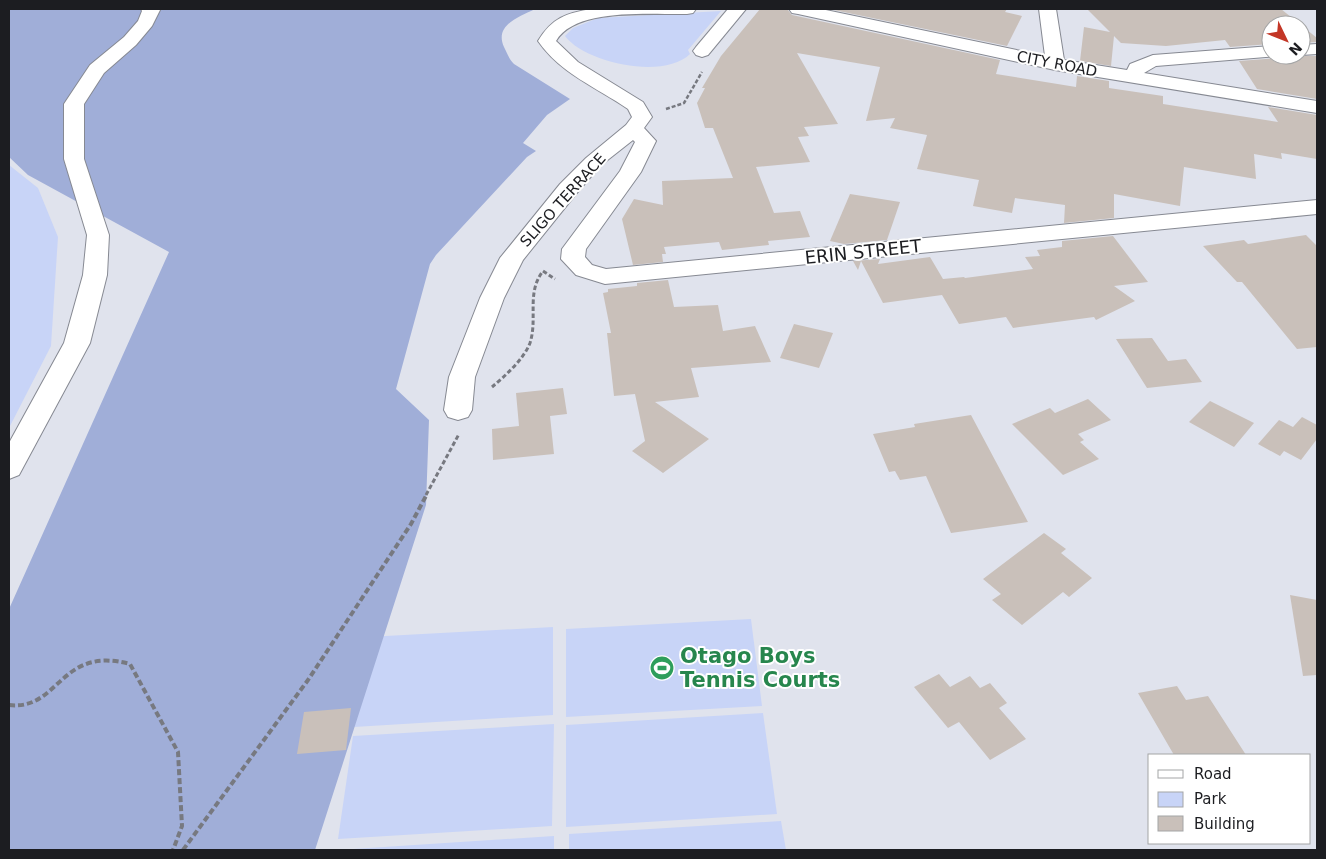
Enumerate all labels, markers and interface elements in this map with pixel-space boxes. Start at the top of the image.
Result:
north arrow [1261,15,1311,65]
text: N [1286,39,1305,59]
street label: CITY ROAD [1015,47,1099,81]
street label: SLIGO TERRACE [516,150,610,250]
street label: ERIN STREET [804,235,923,268]
place label: Otago Boys Tennis Courts [680,644,840,692]
sports icon: Otago Boys Tennis Courts [649,655,675,681]
legend [1148,754,1311,844]
text: Road [1194,765,1232,783]
text: Park [1194,790,1227,808]
text: Building [1194,815,1255,833]

